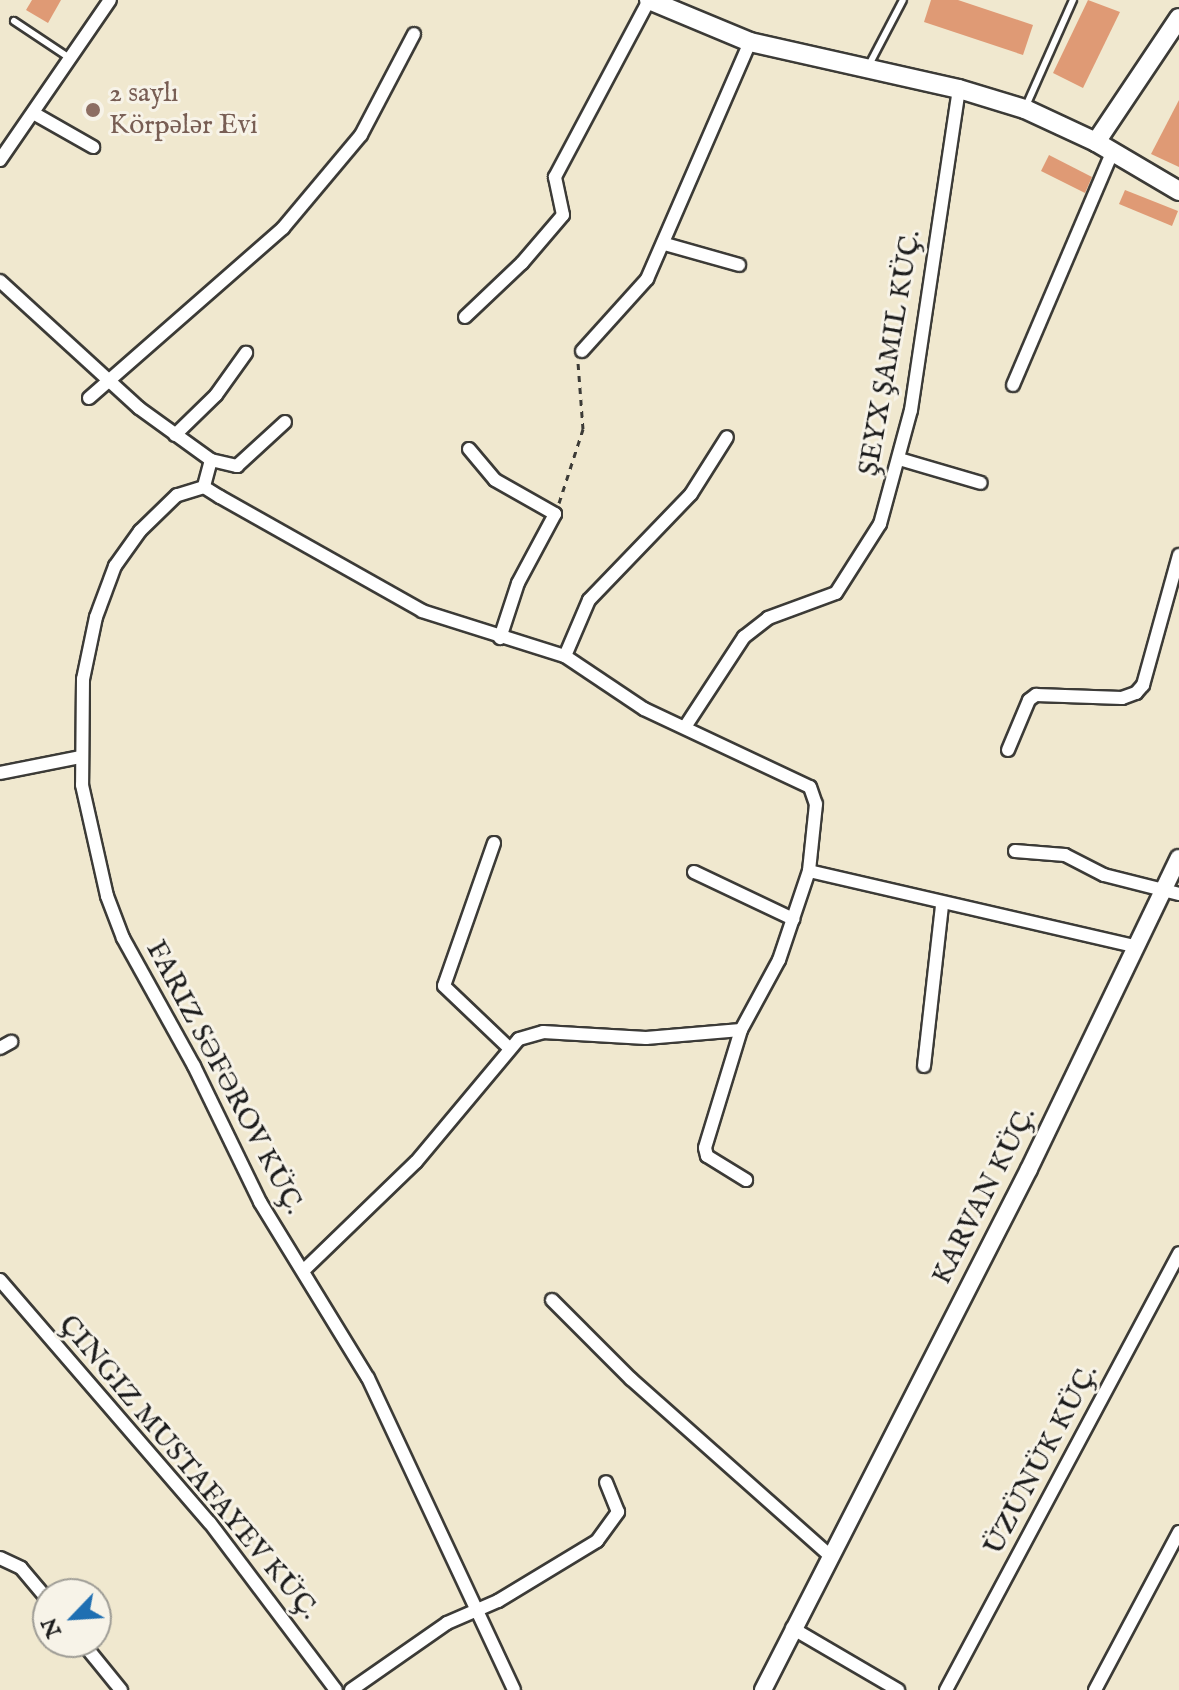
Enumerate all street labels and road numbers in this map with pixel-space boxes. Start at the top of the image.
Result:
street label: ŞEYX ŞAMIL KÜÇ. [853,227,929,479]
street label: FARIZ SƏFƏROV KÜÇ. [138,935,310,1221]
street label: KARVAN KÜÇ. [926,1101,1044,1291]
street label: ÇINGIZ MUSTAFAYEV KÜÇ. [51,1309,325,1627]
street label: ÜZÜNÜK KÜÇ. [978,1359,1106,1561]

